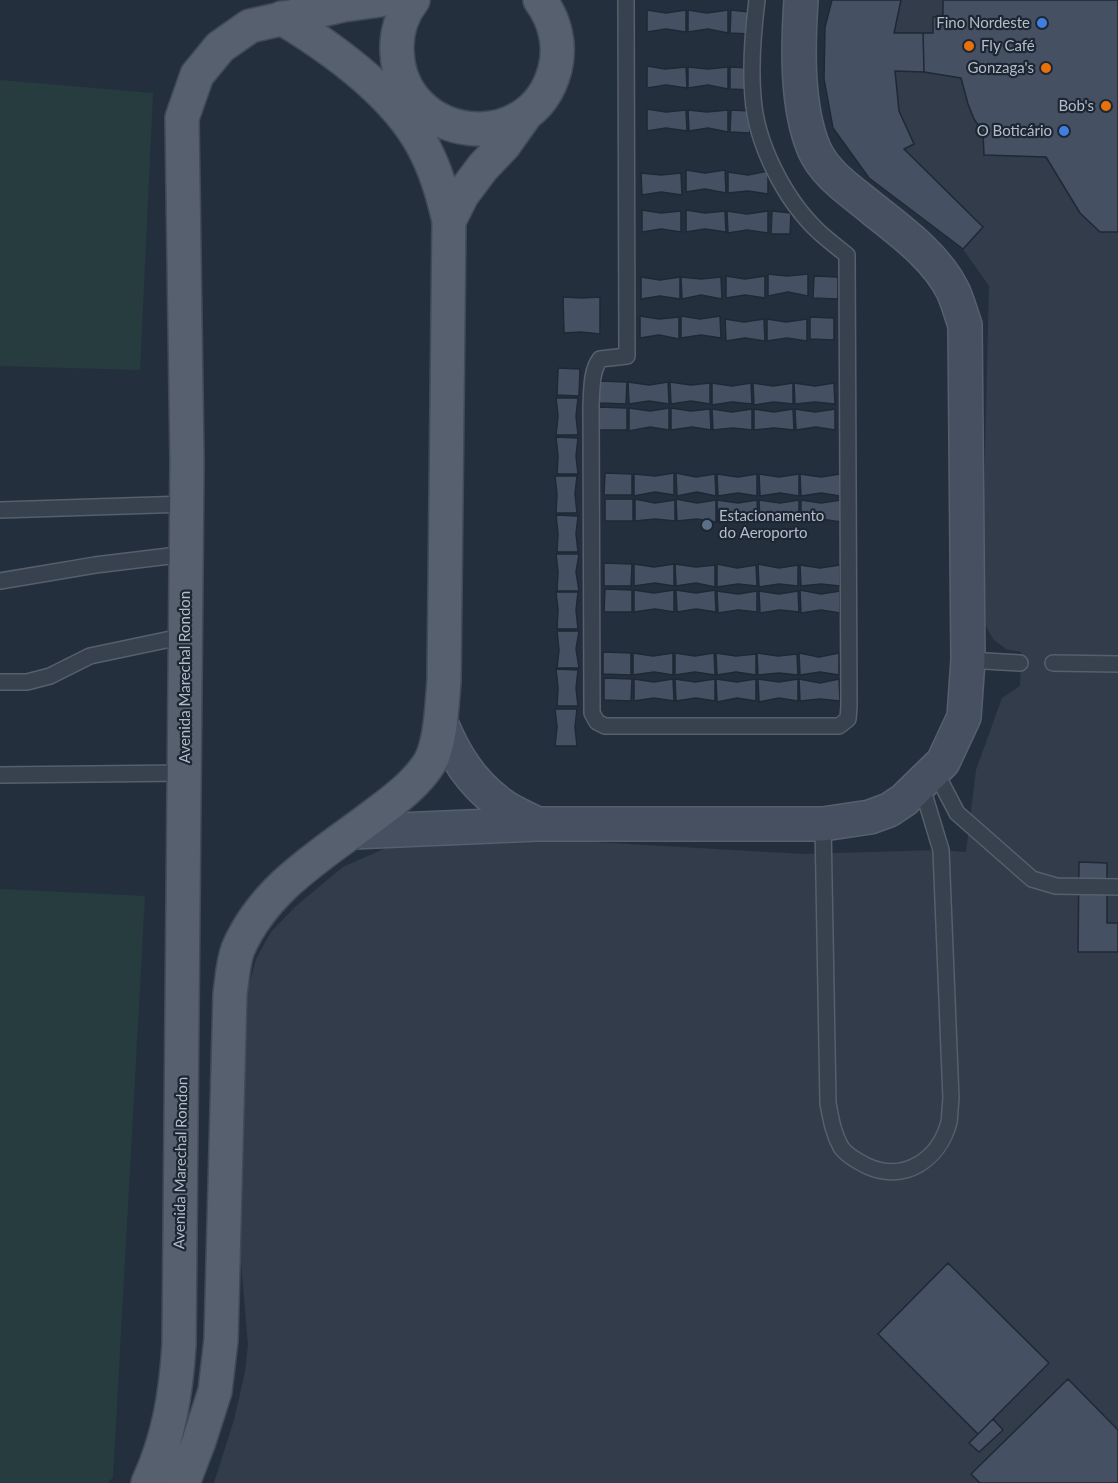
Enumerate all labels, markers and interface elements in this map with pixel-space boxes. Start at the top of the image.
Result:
place label: Fino Nordeste [936,14,1030,32]
marker: Fino Nordeste [1035,16,1049,30]
place label: Fly Café [981,37,1035,55]
marker: Fly Café [962,39,976,53]
place label: Gonzaga's [968,59,1034,77]
marker: Gonzaga's [1039,61,1053,75]
place label: Bob's [1058,97,1094,115]
marker: Bob's [1099,99,1113,113]
place label: O Boticário [977,122,1052,140]
marker: O Boticário [1057,124,1071,138]
place label: Estacionamento do Aeroporto [719,507,824,542]
marker: Estacionamento do Aeroporto [700,518,714,532]
street label: Avenida Marechal Rondon [176,591,194,763]
street label: Avenida Marechal Rondon [170,1077,192,1249]

